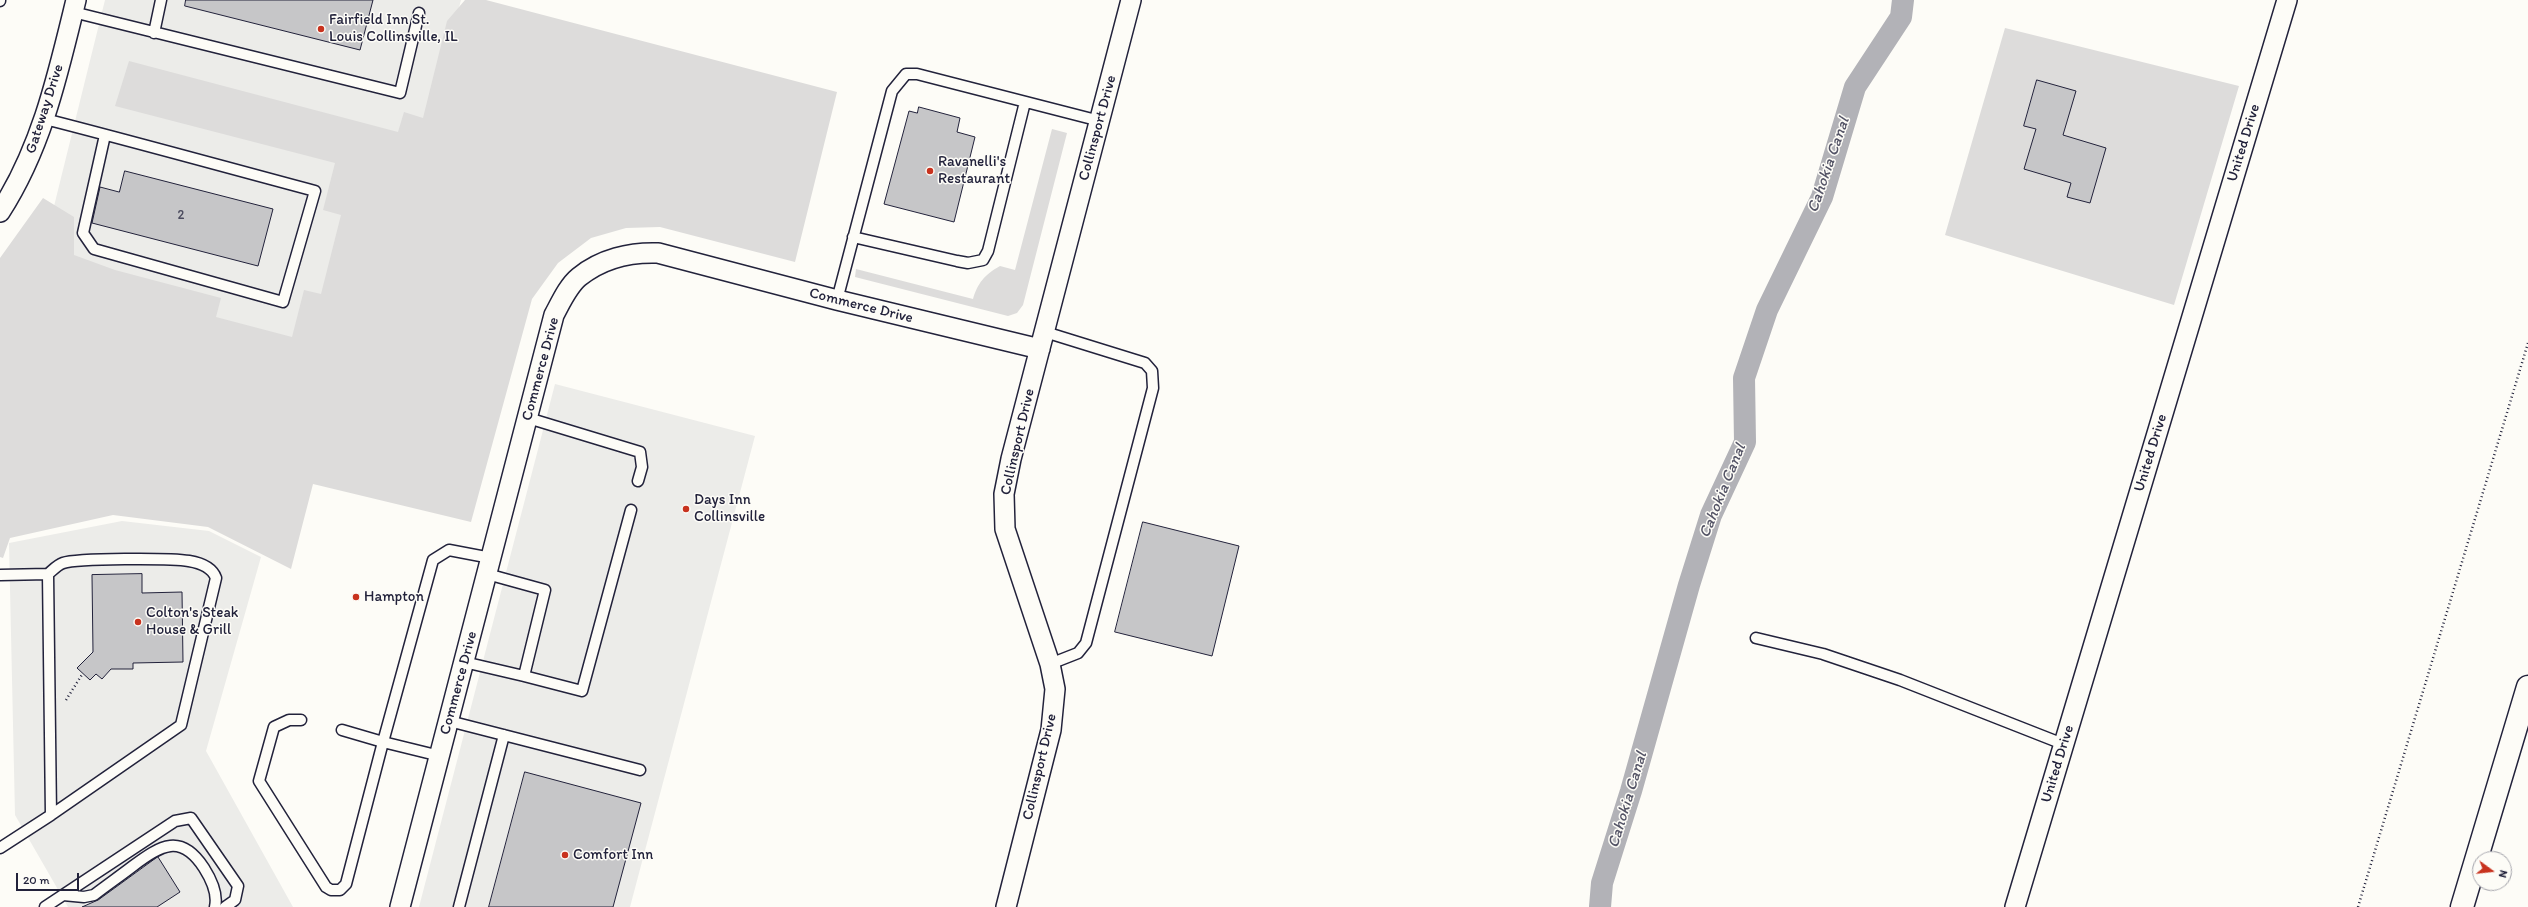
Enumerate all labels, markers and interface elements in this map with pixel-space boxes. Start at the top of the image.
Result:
place label: Fairfield Inn St. Louis Collinsville, IL [329,11,458,46]
marker: Fairfield Inn St. Louis Collinsville, IL [316,24,326,34]
street label: Gateway Drive [22,62,68,156]
street label: Collinsport Drive [1075,73,1121,183]
street label: United Drive [2224,102,2264,184]
water label: Cahokia Canal [1804,115,1854,215]
place label: Ravanelli's Restaurant [938,153,1010,188]
marker: Ravanelli's Restaurant [925,166,935,176]
house number: 2 [178,208,184,224]
street label: Commerce Drive [807,284,915,328]
street label: Commerce Drive [519,315,563,423]
street label: Collinsport Drive [997,387,1039,497]
street label: United Drive [2131,412,2171,494]
water label: Cahokia Canal [1695,441,1751,541]
place label: Days Inn Collinsville [694,491,765,526]
marker: Days Inn Collinsville [681,504,691,514]
place label: Hampton [364,588,424,606]
marker: Hampton [351,592,361,602]
place label: Colton's Steak House & Grill [146,604,238,639]
marker: Colton's Steak House & Grill [133,617,143,627]
street label: Commerce Drive [437,629,481,737]
street label: Collinsport Drive [1019,712,1061,822]
street label: United Drive [2038,723,2078,805]
water label: Cahokia Canal [1604,750,1652,850]
place label: Comfort Inn [573,846,653,864]
marker: Comfort Inn [560,850,570,860]
north arrow [2472,851,2512,891]
scale bar [18,865,81,891]
text: N [2496,869,2510,879]
text: 20 m [23,873,50,887]

